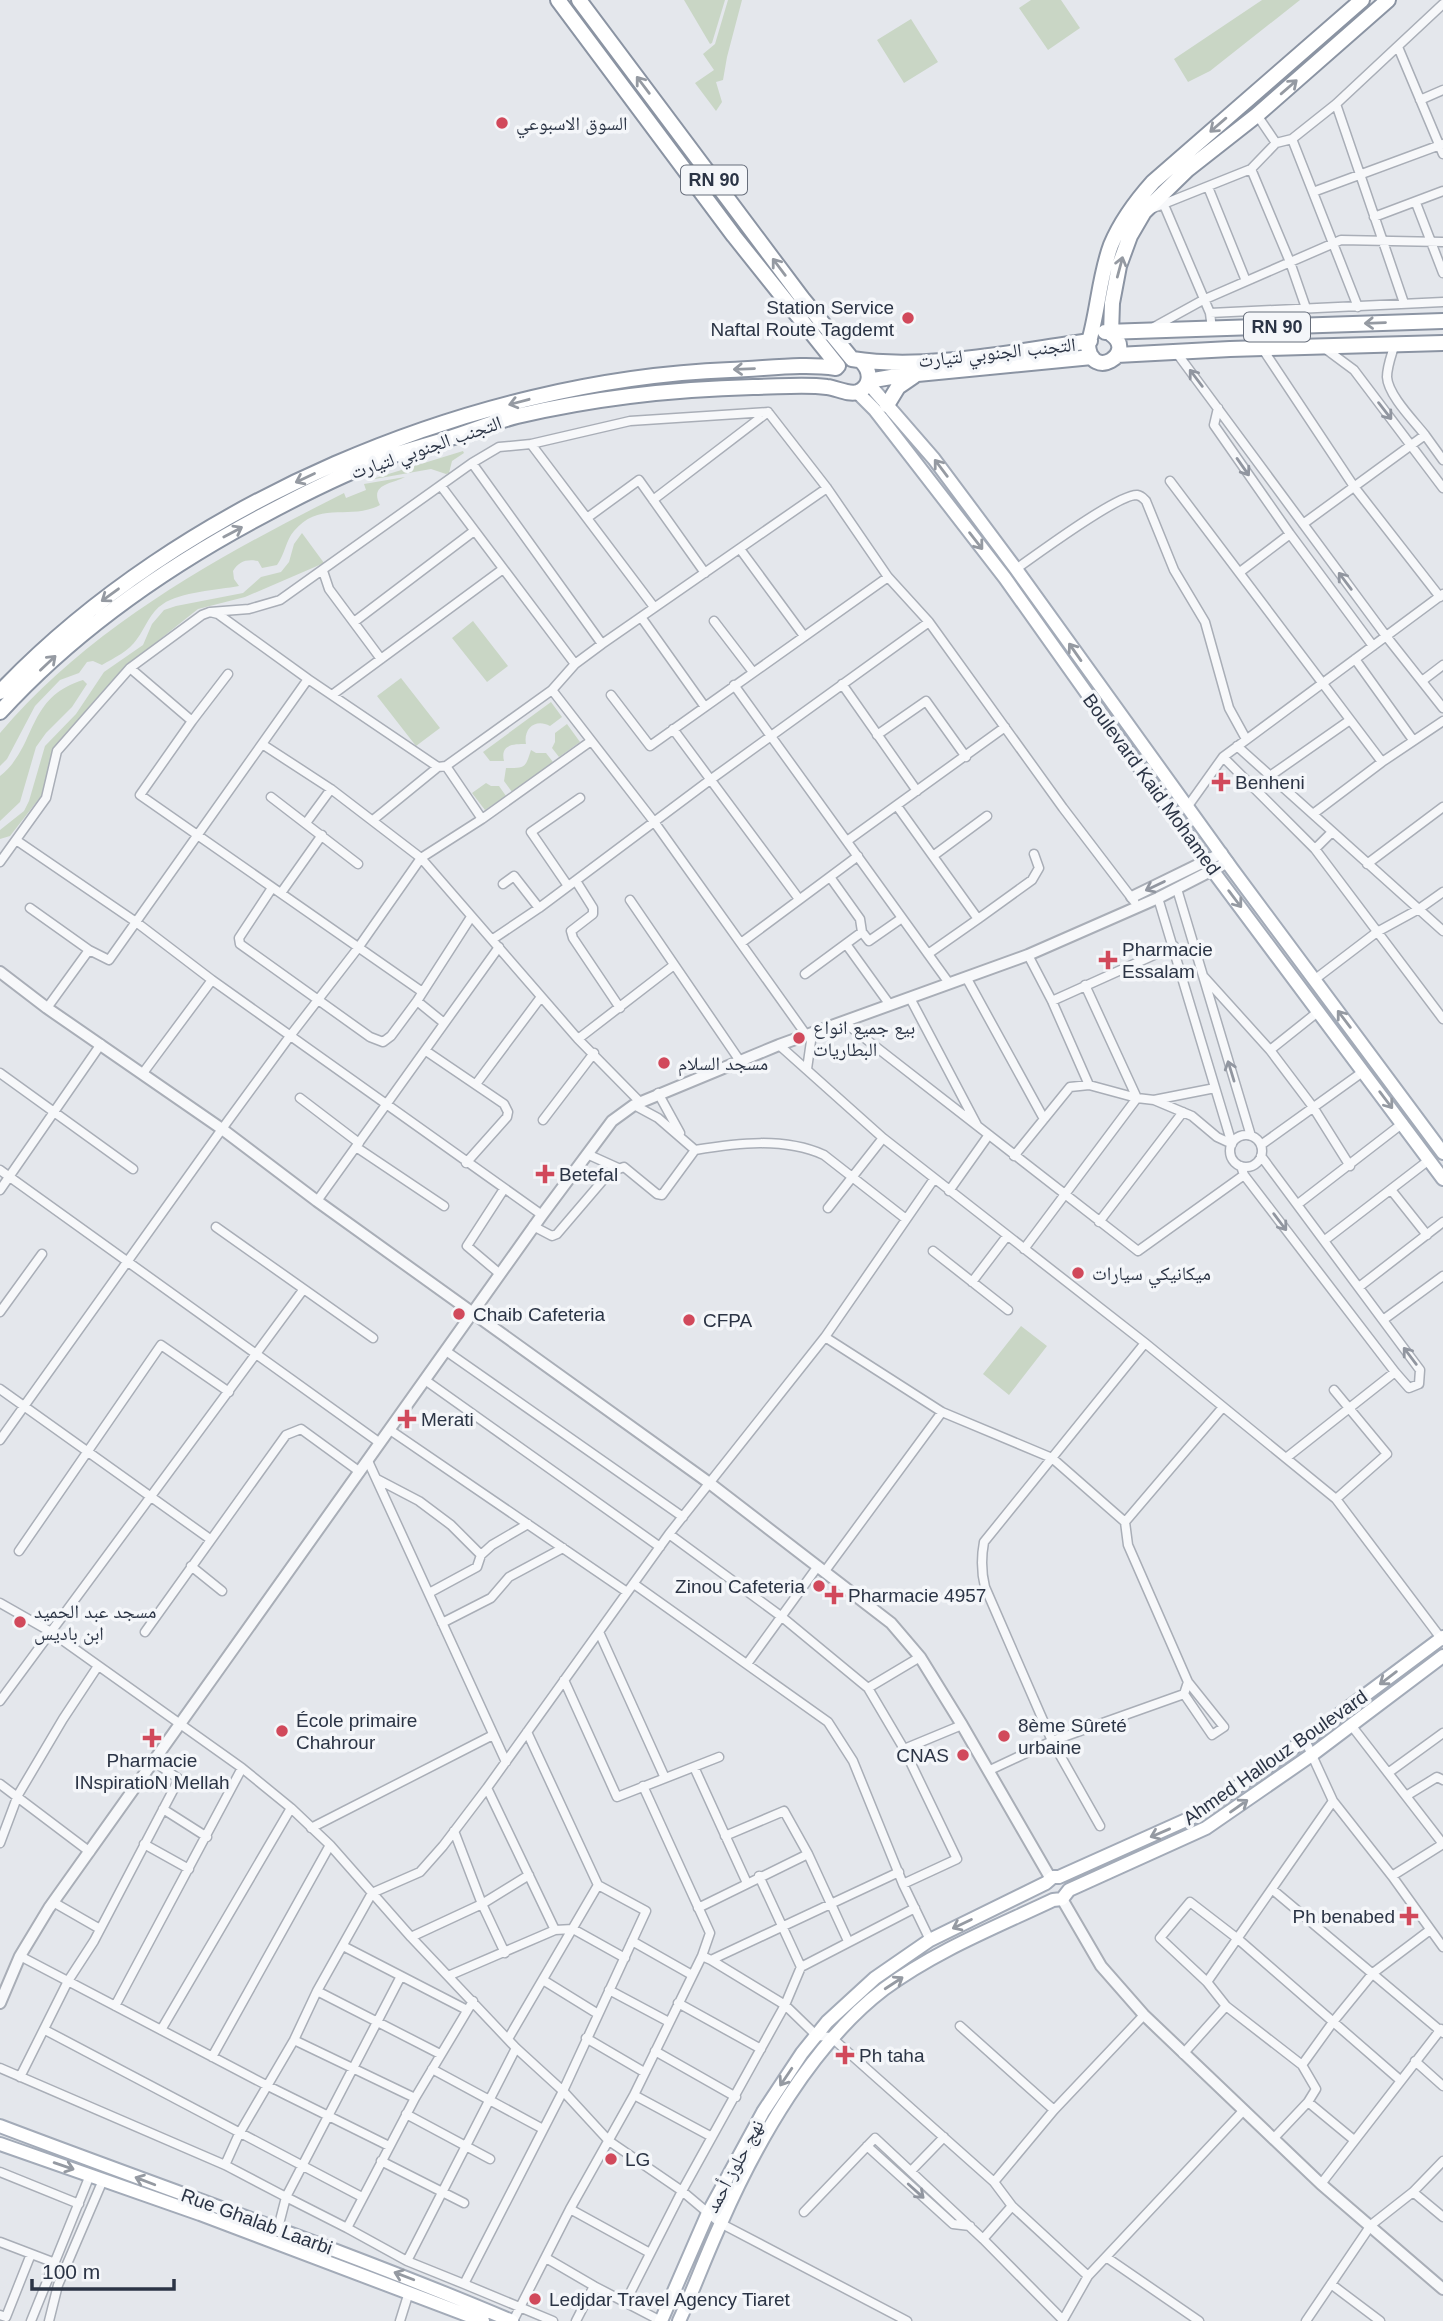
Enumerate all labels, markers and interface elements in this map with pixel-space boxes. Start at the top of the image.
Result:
one-way arrow [635,76,650,95]
one-way arrow [1280,79,1298,95]
place label: السوق الاسبوعي [516,113,628,139]
marker: السوق الاسبوعي [494,115,510,131]
one-way arrow [1209,117,1227,133]
road number: RN 90 [681,166,747,195]
one-way arrow [1114,256,1127,278]
one-way arrow [771,258,786,277]
place label: Station Service Naftal Route Tagdemt [711,297,895,340]
marker: Station Service Naftal Route Tagdemt [900,310,916,326]
road number: RN 90 [1244,312,1310,342]
one-way arrow [1364,317,1387,330]
street label: التجنب الجنوبي لتيارت [917,334,1077,376]
one-way arrow [732,363,755,376]
one-way arrow [1188,369,1203,388]
one-way arrow [508,396,531,409]
one-way arrow [1377,401,1392,419]
street label: التجنب الجنوبي لتيارت [348,412,506,488]
one-way arrow [1236,456,1250,476]
one-way arrow [933,460,948,478]
one-way arrow [295,472,316,485]
one-way arrow [222,525,243,538]
one-way arrow [968,531,983,550]
one-way arrow [1338,572,1353,591]
one-way arrow [101,587,120,602]
one-way arrow [1068,643,1082,662]
one-way arrow [39,655,57,671]
street label: Boulevard Kaid Mohamed [1079,690,1224,879]
place label: Benheni [1235,772,1305,793]
marker: Benheni [1213,774,1229,790]
one-way arrow [1145,880,1166,894]
one-way arrow [1227,889,1242,908]
place label: Pharmacie Essalam [1122,939,1213,982]
marker: Pharmacie Essalam [1100,952,1116,968]
one-way arrow [1336,1011,1351,1029]
place label: بيع جميع انواع البطاريات [813,1017,915,1061]
marker: بيع جميع انواع البطاريات [791,1030,807,1046]
place label: مسجد السلام [678,1053,768,1077]
marker: مسجد السلام [656,1055,672,1071]
one-way arrow [1224,1060,1237,1082]
one-way arrow [1378,1091,1393,1109]
place label: Betefal [559,1164,618,1185]
marker: Betefal [537,1166,553,1182]
one-way arrow [1273,1212,1287,1231]
place label: ميكانيكي سيارات [1092,1263,1211,1289]
marker: ميكانيكي سيارات [1070,1265,1086,1281]
place label: Chaib Cafeteria [473,1304,605,1325]
marker: Chaib Cafeteria [451,1306,467,1322]
place label: CFPA [703,1310,753,1331]
marker: CFPA [681,1312,697,1328]
one-way arrow [1403,1347,1417,1366]
place label: Merati [421,1409,474,1430]
marker: Merati [399,1411,415,1427]
place label: Zinou Cafeteria [675,1576,805,1597]
marker: Zinou Cafeteria [811,1578,827,1594]
place label: Pharmacie 4957 [848,1585,986,1606]
marker: Pharmacie 4957 [826,1587,842,1603]
place label: مسجد عبد الحميد ابن باديس [34,1601,157,1645]
marker: مسجد عبد الحميد ابن باديس [12,1614,28,1630]
one-way arrow [1380,1670,1398,1685]
street label: Ahmed Hallouz Boulevard [1179,1686,1371,1829]
place label: École primaire Chahrour [296,1710,417,1753]
place label: 8ème Sûreté urbaine [1018,1715,1127,1758]
marker: École primaire Chahrour [274,1723,290,1739]
marker: 8ème Sûreté urbaine [996,1728,1012,1744]
marker: Pharmacie INspiratioN Mellah [144,1730,160,1746]
place label: CNAS [896,1745,949,1766]
marker: CNAS [955,1747,971,1763]
place label: Pharmacie INspiratioN Mellah [74,1750,230,1793]
one-way arrow [1229,1799,1248,1813]
one-way arrow [1150,1827,1172,1840]
place label: Ph benabed [1293,1906,1395,1927]
marker: Ph benabed [1401,1908,1417,1924]
one-way arrow [952,1918,973,1932]
one-way arrow [883,1976,903,1990]
place label: Ph taha [859,2045,925,2066]
marker: Ph taha [837,2047,853,2063]
one-way arrow [779,2066,793,2086]
street label: نهج حلوز أحمد [701,2116,769,2217]
place label: LG [625,2149,650,2170]
marker: LG [603,2151,619,2167]
one-way arrow [53,2161,75,2173]
one-way arrow [134,2173,156,2186]
one-way arrow [907,2183,925,2199]
street label: Rue Ghalab Laarbi [178,2184,335,2259]
scale bar [32,2248,173,2292]
text: 100 m [42,2260,100,2283]
one-way arrow [394,2269,415,2282]
place label: Ledjdar Travel Agency Tiaret [549,2289,791,2310]
marker: Ledjdar Travel Agency Tiaret [527,2291,543,2307]

